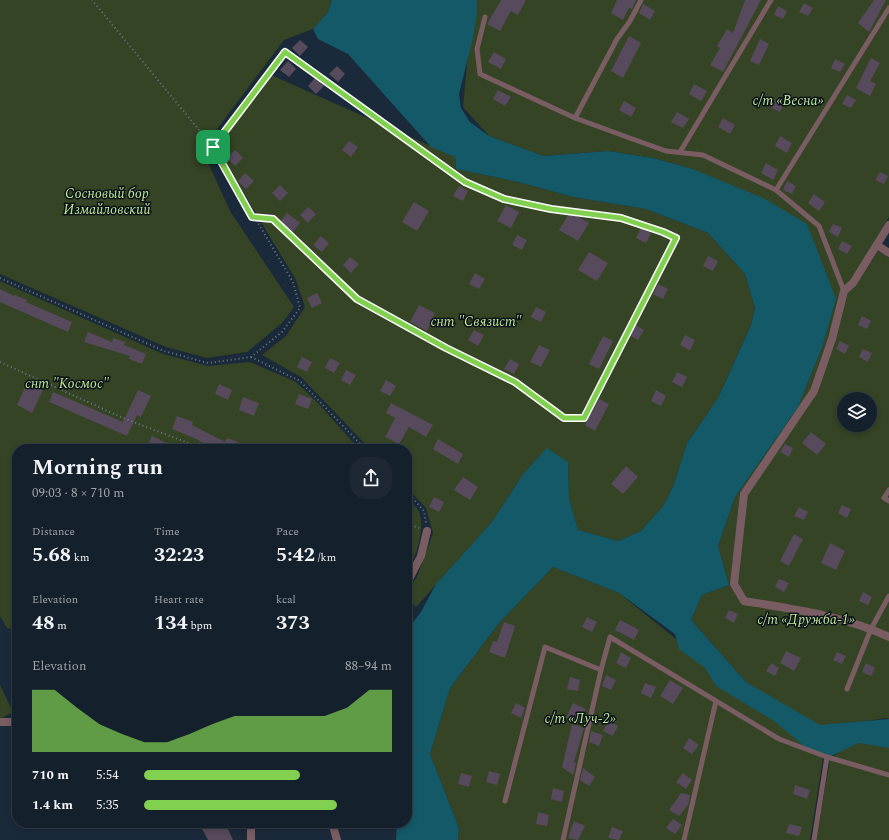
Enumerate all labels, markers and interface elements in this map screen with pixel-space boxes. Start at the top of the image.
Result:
park label: с/т «Весна» [753,90,824,111]
pin [196,130,230,164]
icon: arrive [202,136,224,158]
park label: Сосновый бор Измайловский [64,183,151,220]
park label: снт "Связист" [431,311,522,332]
park label: снт "Космос" [25,373,110,394]
map controls [837,392,877,432]
button: layers [837,392,877,432]
text: Morning run [32,451,163,484]
button: share [350,457,392,499]
text: 09:03 · 8 × 710 m [32,483,124,503]
text: Distance [32,523,75,540]
text: Time [154,523,180,540]
text: Pace [276,523,299,540]
text: 5.68 [32,540,71,570]
text: 32:23 [154,540,204,570]
text: 5:42 [276,540,315,570]
text: km [71,549,89,566]
text: /km [315,549,336,566]
text: Elevation [32,591,78,608]
text: Heart rate [154,591,204,608]
text: kcal [276,591,296,608]
text: 48 [32,608,54,638]
text: 134 [154,608,188,638]
text: 373 [276,608,310,638]
park label: с/т «Дружба-1» [757,609,855,630]
text: m [54,617,67,634]
text: bpm [188,617,212,634]
text: Elevation [32,656,86,676]
text: 88–94 m [345,656,392,676]
park label: с/т «Луч-2» [544,708,616,729]
text: 710 m [32,765,69,785]
text: 5:54 [96,765,119,785]
text: 1.4 km [32,795,73,815]
text: 5:35 [96,795,119,815]

